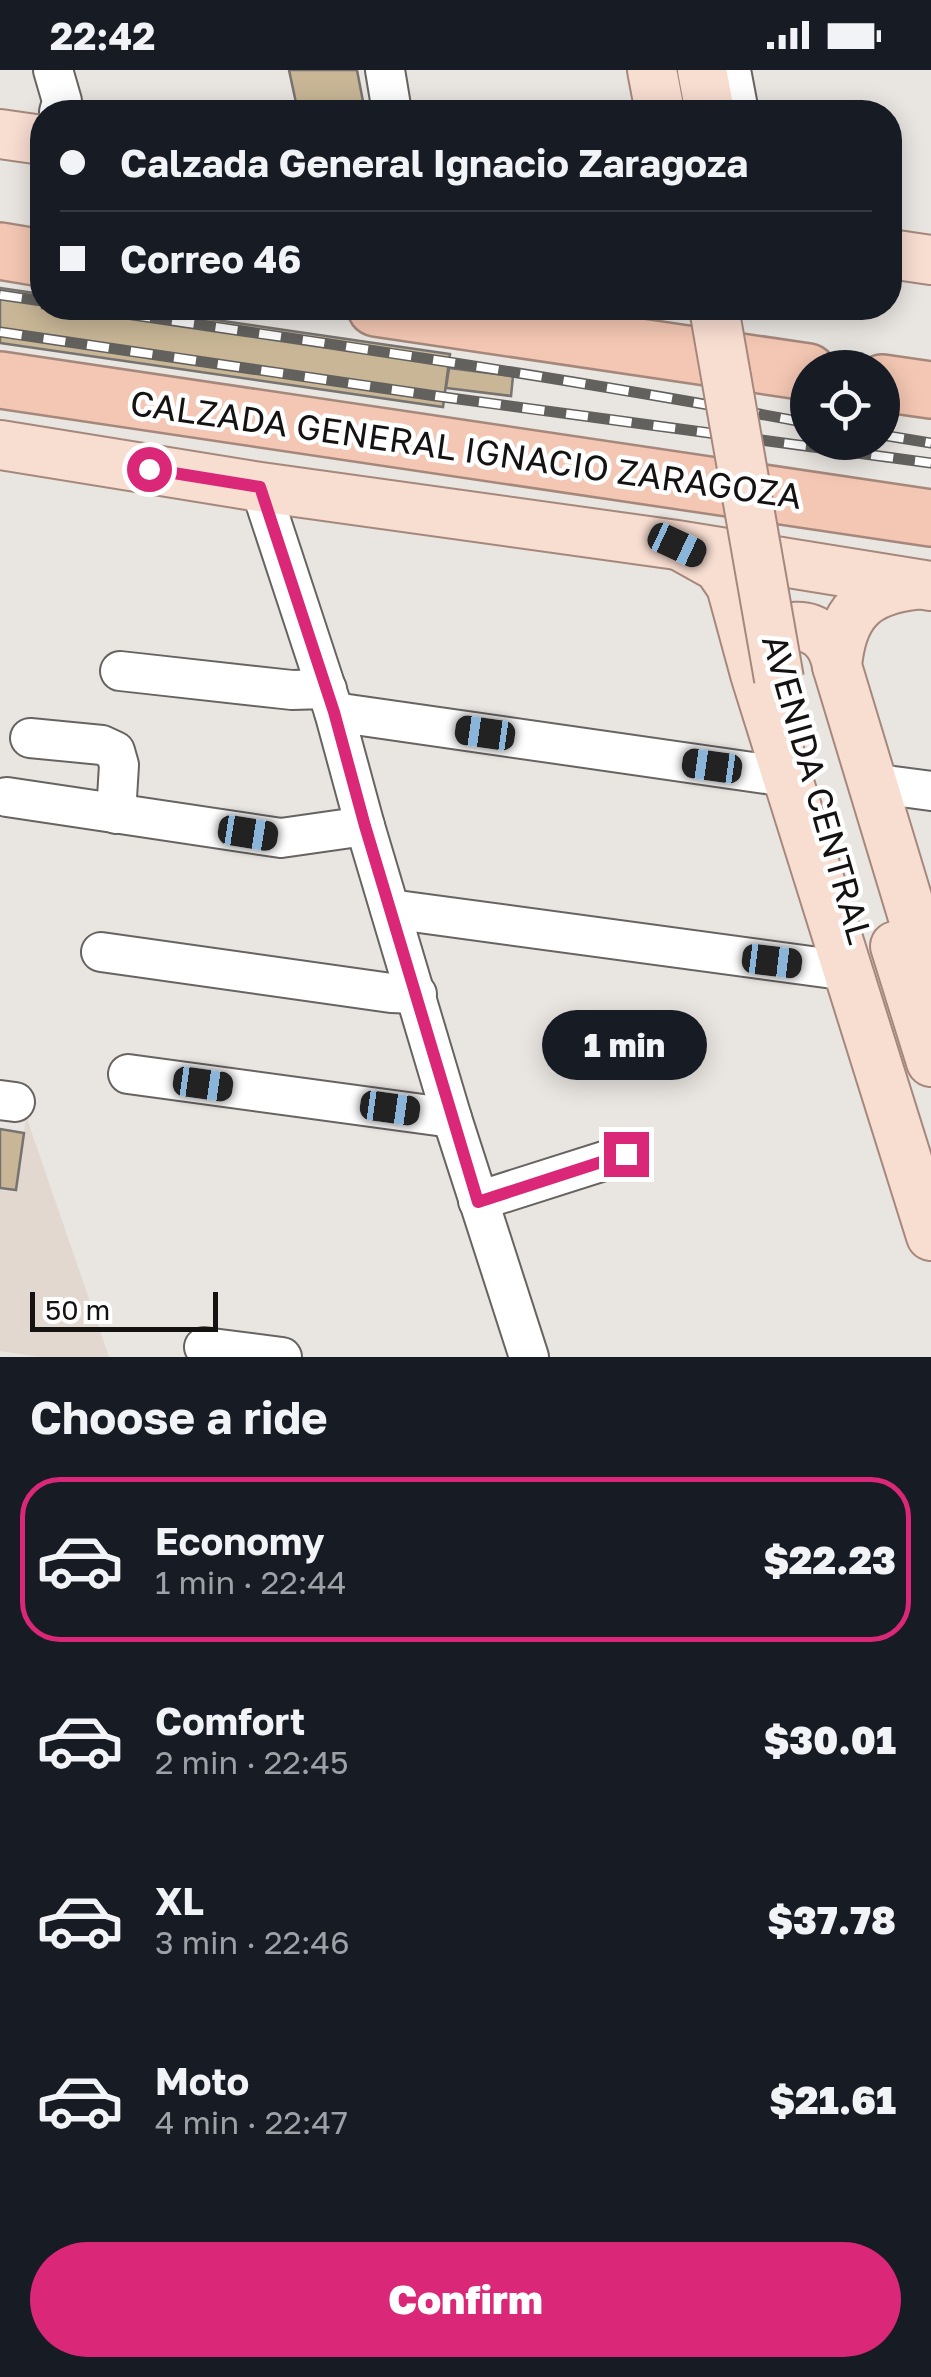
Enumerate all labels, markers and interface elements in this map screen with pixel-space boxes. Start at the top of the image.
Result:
text: 22:42 [50,13,155,58]
text: Calzada General Ignacio Zaragoza [120,140,748,185]
text: Correo 46 [120,236,301,281]
map controls [790,350,900,460]
button: locate [790,350,900,460]
street label: CALZADA GENERAL IGNACIO ZARAGOZA [128,381,804,517]
route start [127,447,172,492]
car [643,519,711,571]
street label: AVENIDA CENTRAL [754,630,882,948]
car [453,714,517,752]
car [680,747,744,785]
car [216,813,280,853]
car [740,942,804,980]
callout: 1 min [544,1009,708,1079]
text: 1 min [584,1026,665,1064]
car [171,1065,235,1103]
car [358,1089,422,1127]
route end [604,1132,649,1177]
scale bar [30,1287,218,1332]
text: 50 m [45,1293,110,1326]
text: Choose a ride [30,1390,328,1444]
icon: car [35,1515,125,1605]
text: Economy [155,1518,324,1563]
text: $22.23 [763,1537,896,1582]
text: 1 min · 22:44 [155,1563,346,1601]
icon: car [35,1695,125,1785]
text: Comfort [155,1698,305,1743]
text: $30.01 [764,1717,896,1762]
text: 2 min · 22:45 [155,1743,349,1781]
icon: car [35,1875,125,1965]
text: XL [155,1878,204,1923]
text: $37.78 [768,1897,896,1942]
text: 3 min · 22:46 [155,1923,350,1961]
icon: car [35,2055,125,2145]
text: Moto [155,2058,249,2103]
text: $21.61 [770,2077,896,2122]
text: 4 min · 22:47 [155,2103,348,2141]
button: Confirm [30,2242,901,2357]

